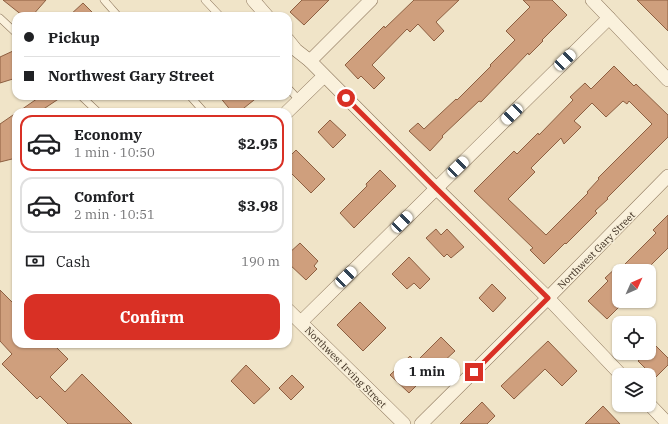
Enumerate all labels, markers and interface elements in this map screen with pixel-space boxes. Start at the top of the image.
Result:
text: Pickup [48,28,100,47]
car [552,47,578,73]
text: Northwest Gary Street [48,66,214,85]
route start [337,89,355,107]
car [499,101,525,127]
icon: car [26,125,62,161]
text: Economy [74,125,142,144]
text: $2.95 [238,134,278,153]
text: 1 min · 10:50 [74,144,155,161]
car [445,154,471,180]
icon: car [26,187,62,223]
text: Comfort [74,187,134,206]
text: $3.98 [238,196,278,215]
text: 2 min · 10:51 [74,206,155,223]
street label: Northwest Gary Street [555,208,638,292]
car [389,209,415,235]
icon: cash [24,250,46,272]
text: Cash [56,252,90,271]
text: 190 m [241,253,280,270]
car [333,264,359,290]
north arrow [612,264,656,308]
map controls [612,264,656,412]
button: Confirm [24,294,280,340]
button: locate [612,316,656,360]
street label: Northwest Irving Street [302,324,390,411]
callout: 1 min [394,358,460,386]
text: 1 min [409,363,445,380]
route end [465,363,483,381]
button: layers [612,368,656,412]

